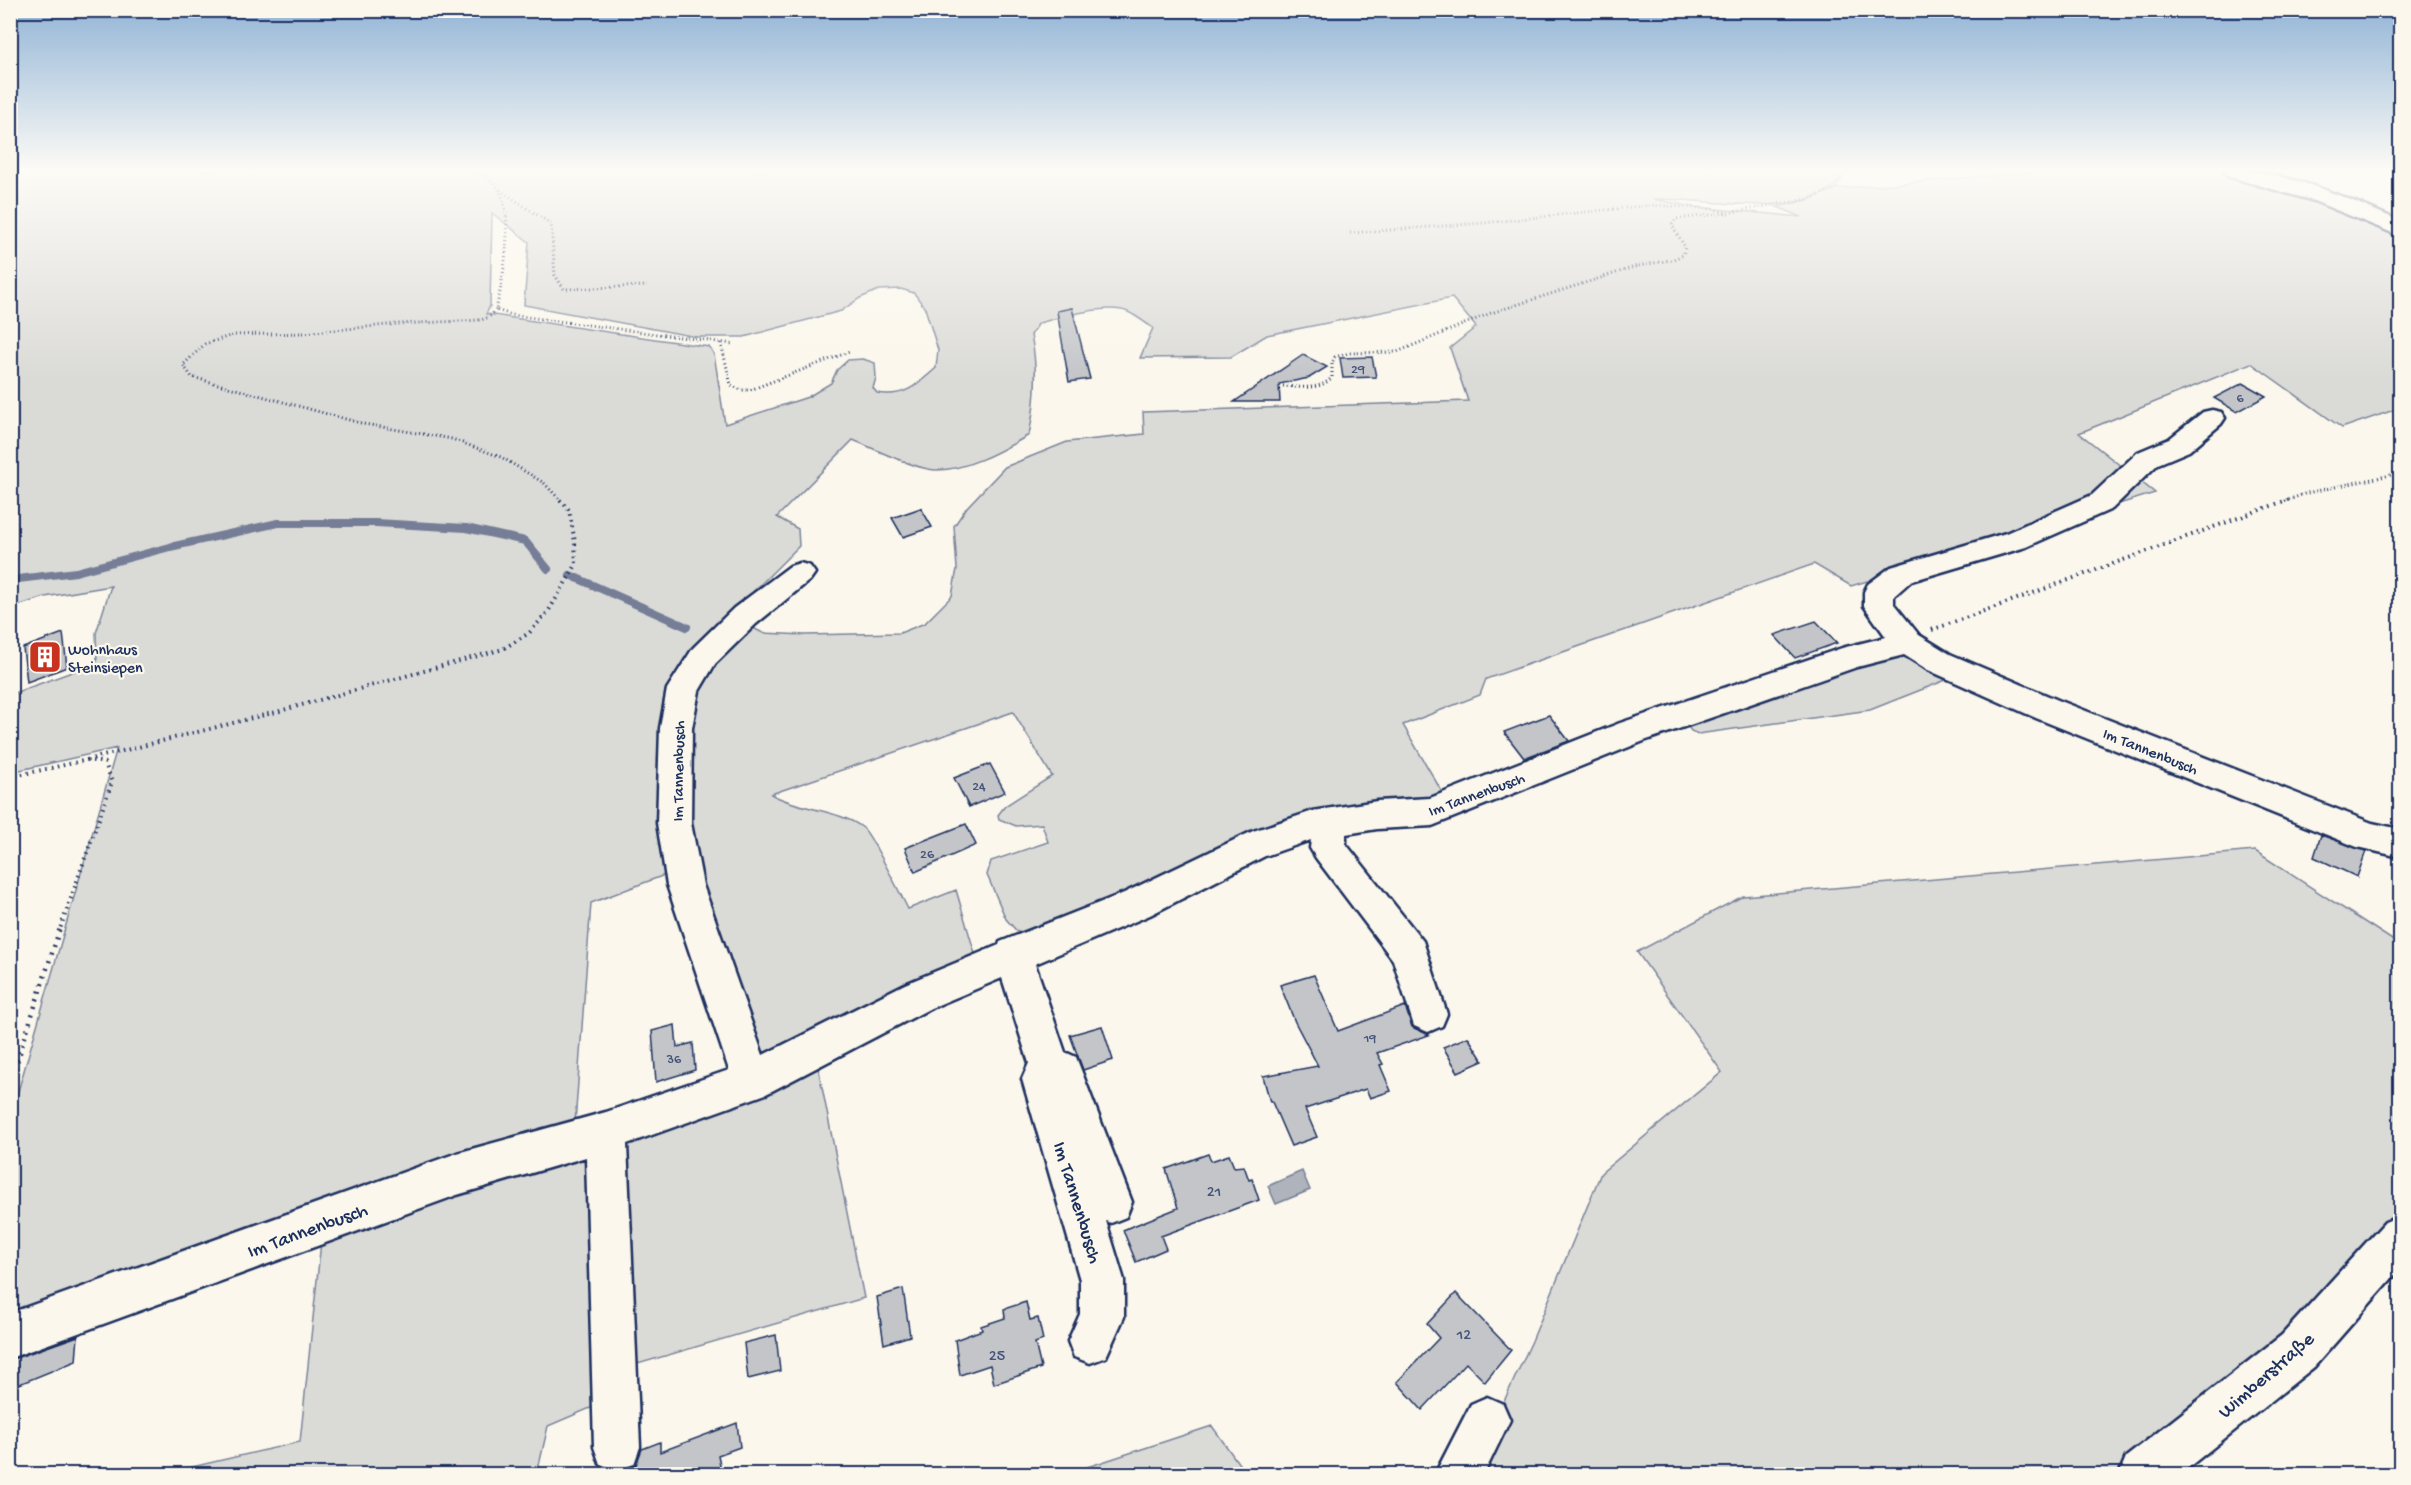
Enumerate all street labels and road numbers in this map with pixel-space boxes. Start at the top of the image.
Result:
street label: Im Tannenbusch [670,720,691,822]
street label: Im Tannenbusch [2099,726,2200,781]
street label: Im Tannenbusch [1427,770,1528,822]
street label: Im Tannenbusch [1046,1139,1105,1267]
street label: Im Tannenbusch [245,1200,372,1265]
street label: Wimberstraße [2215,1328,2321,1425]

